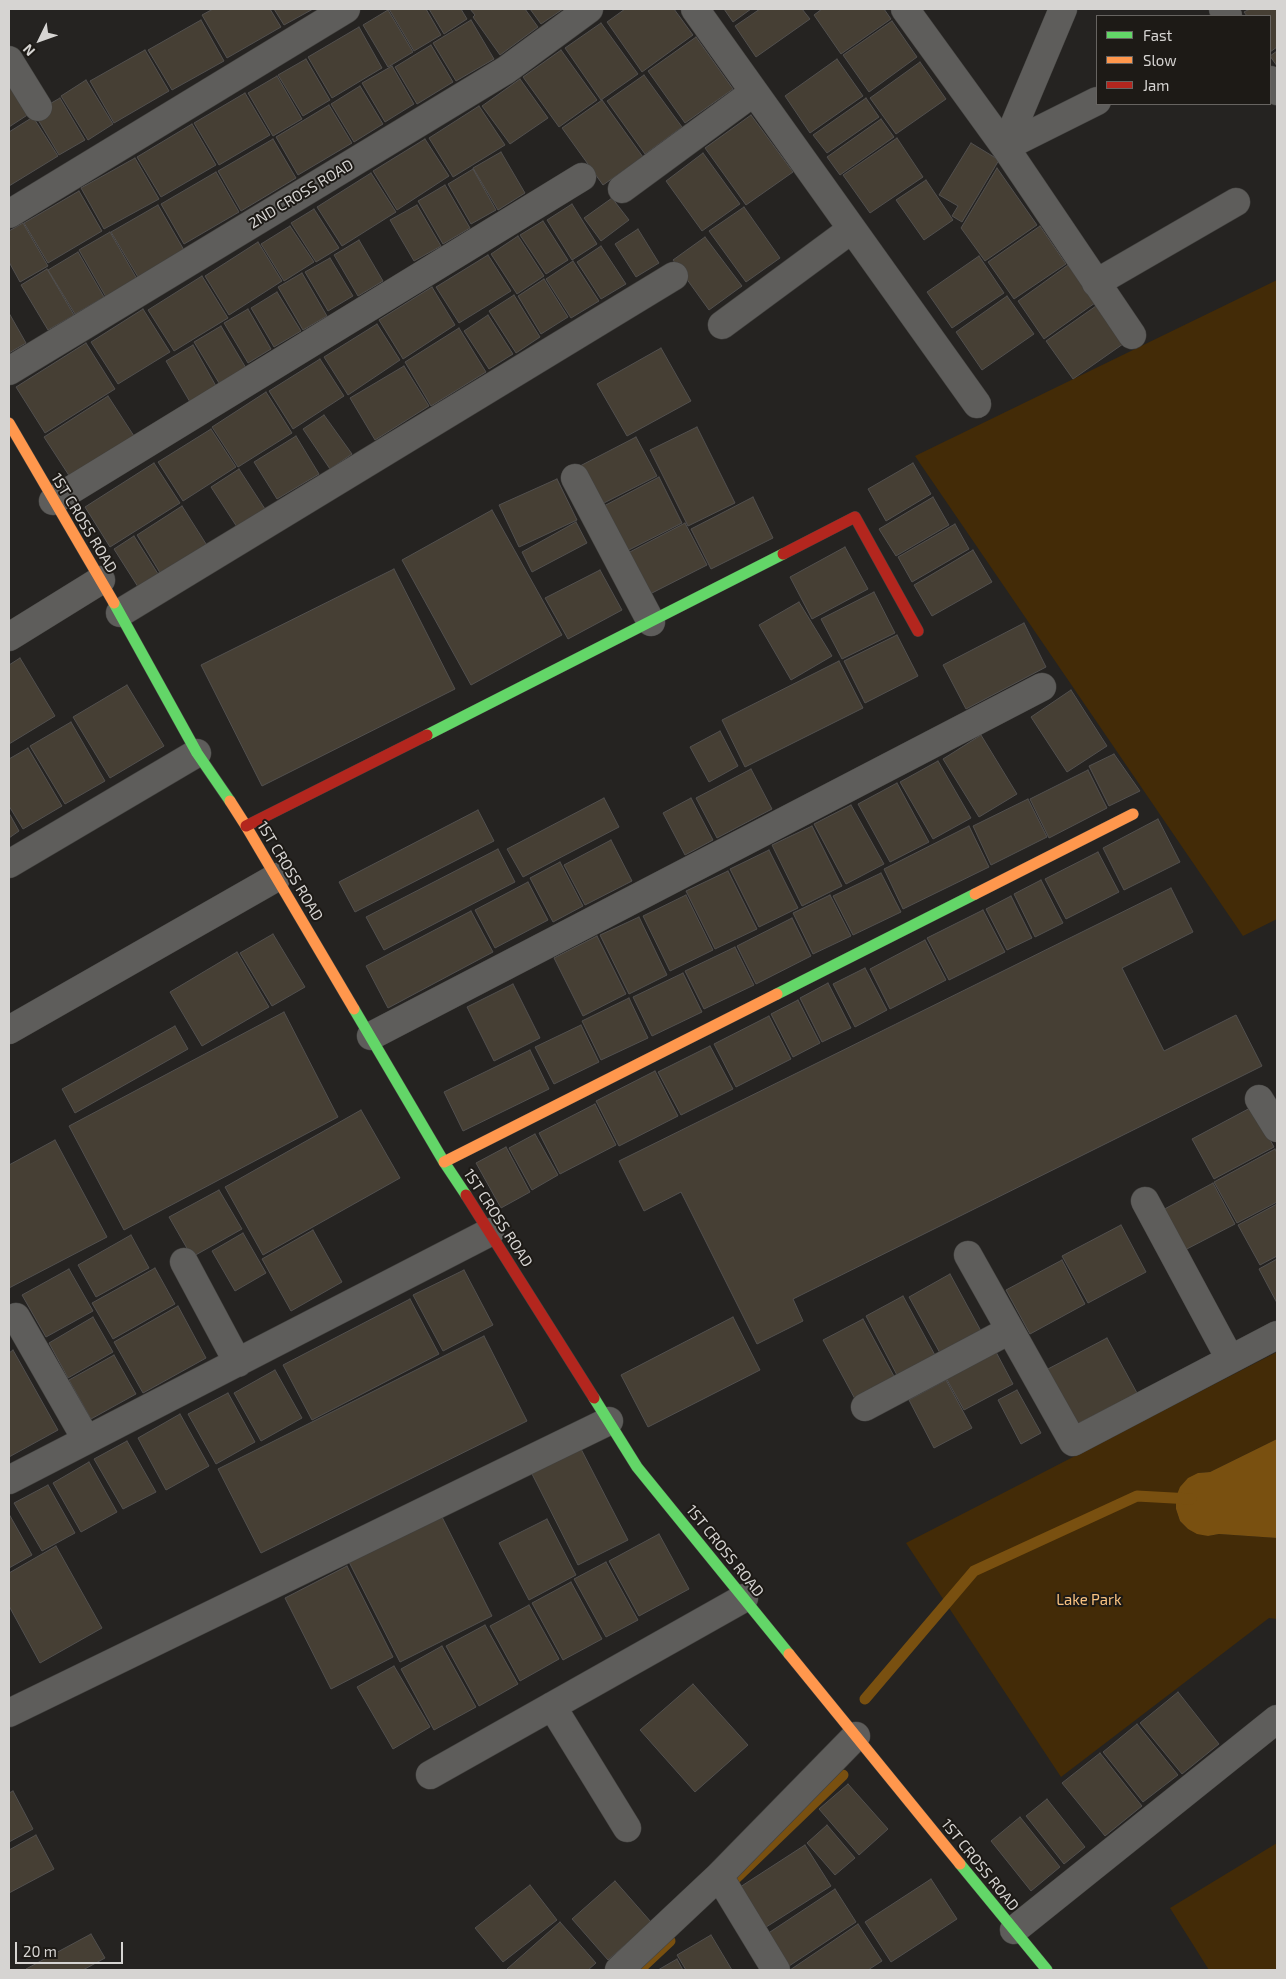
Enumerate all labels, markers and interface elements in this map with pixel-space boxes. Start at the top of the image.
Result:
north arrow [15,15,65,65]
legend [1096,15,1271,105]
text: Fast [1143,26,1172,44]
text: N [19,41,38,60]
text: Slow [1143,51,1177,69]
text: Jam [1143,76,1169,94]
street label: 2ND CROSS ROAD [245,156,357,232]
street label: 1ST CROSS ROAD [47,470,121,576]
street label: 1ST CROSS ROAD [253,818,327,924]
street label: 1ST CROSS ROAD [460,1166,536,1270]
street label: 1ST CROSS ROAD [682,1501,768,1601]
park label: Lake Park [1056,1591,1122,1609]
street label: 1ST CROSS ROAD [937,1815,1023,1915]
scale bar [18,1932,125,1964]
text: 20 m [23,1942,57,1960]

